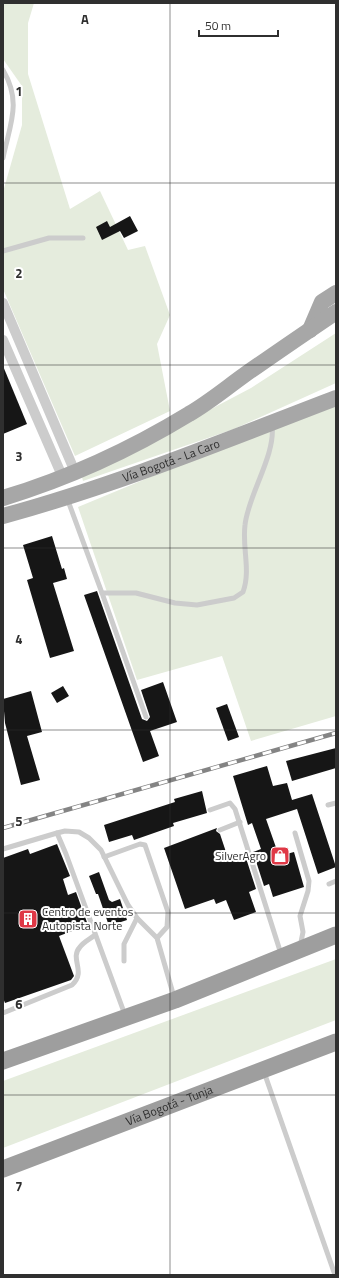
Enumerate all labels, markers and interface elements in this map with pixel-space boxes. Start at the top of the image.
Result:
text: A [81,9,89,29]
scale bar [199,12,278,38]
text: 50 m [205,16,231,35]
text: 1 [15,81,23,101]
text: 2 [15,263,23,283]
street label: Vía Bogotá - La Caro [120,434,222,487]
text: 3 [15,446,23,466]
text: 4 [15,629,23,649]
text: 5 [15,811,23,831]
shop icon: SilverAgro [269,845,291,867]
place label: SilverAgro [215,846,266,865]
place label: Centro de eventos Autopista Norte [42,902,134,935]
building icon: Centro de eventos Autopista Norte [17,908,39,930]
text: 6 [15,994,23,1014]
street label: Vía Bogotá - Tunja [123,1080,216,1130]
text: 7 [15,1176,23,1196]

